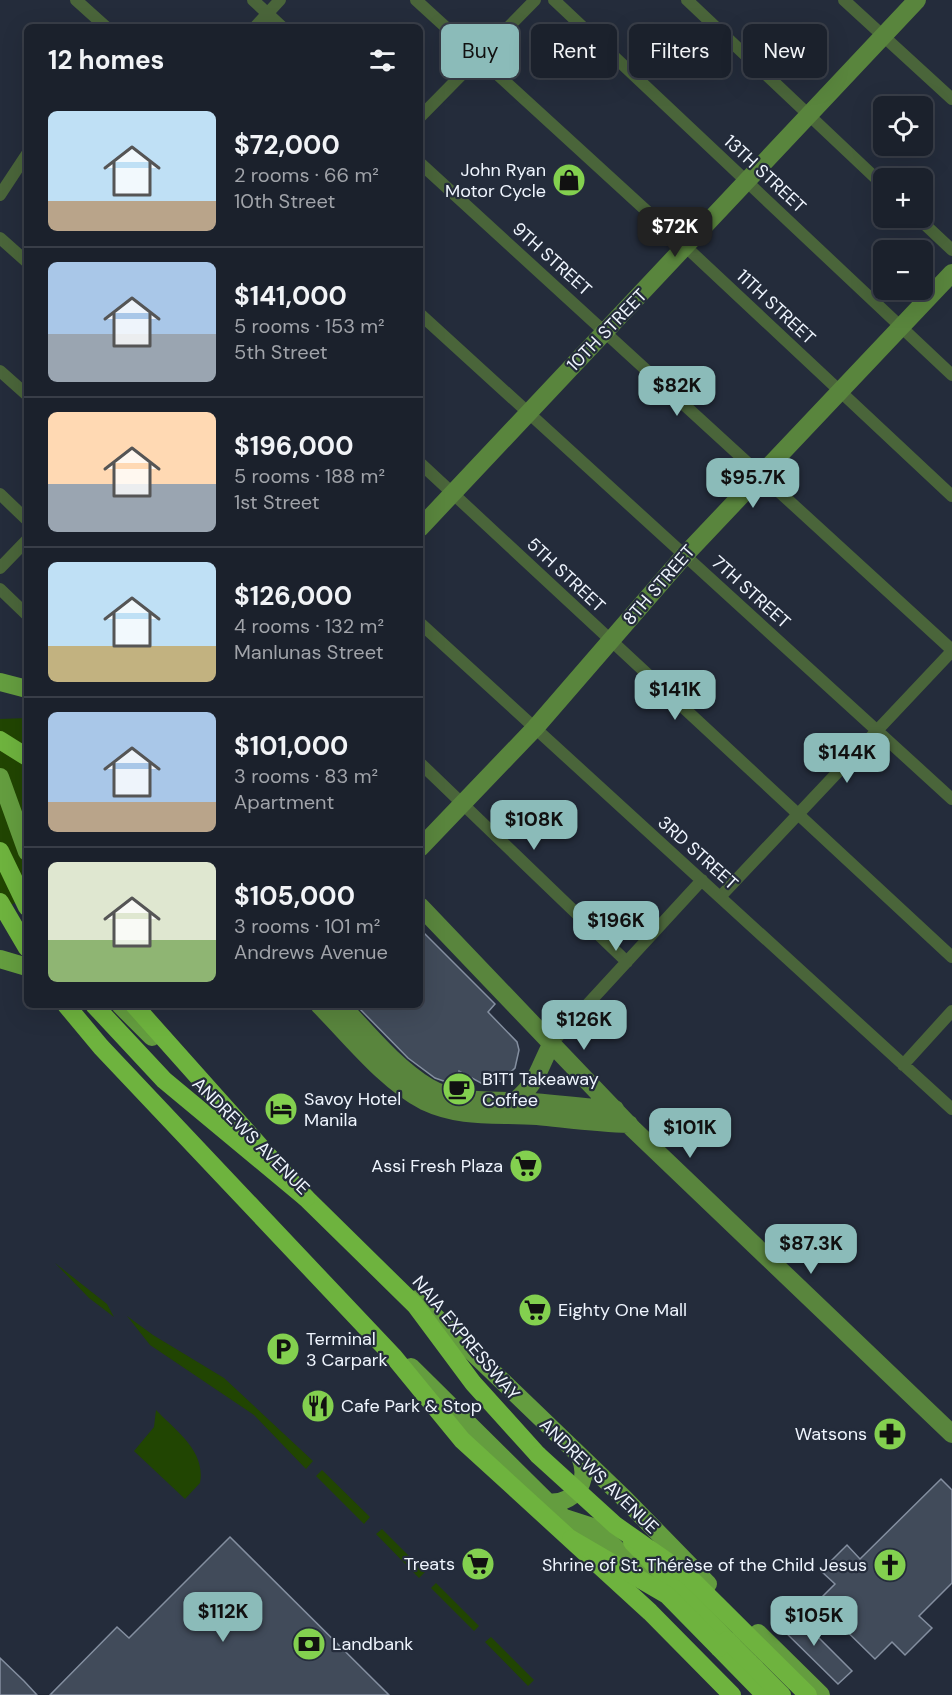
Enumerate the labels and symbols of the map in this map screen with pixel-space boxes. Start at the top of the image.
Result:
street label: 13TH STREET [719,130,811,218]
place label: John Ryan Motor Cycle [445,158,546,203]
shop icon: John Ryan Motor Cycle [551,162,587,198]
pin: $72K [639,207,711,258]
street label: 9TH STREET [507,217,597,301]
street label: 11TH STREET [731,264,821,350]
street label: 10TH STREET [562,284,652,376]
pin: $82K [641,366,713,417]
pin: $95.7K [704,458,802,509]
street label: 5TH STREET [522,532,610,618]
street label: 8TH STREET [618,540,700,630]
street label: 7TH STREET [707,550,795,634]
pin: $141K [633,670,717,721]
pin: $144K [805,733,889,784]
pin: $108K [492,800,576,851]
street label: 3RD STREET [653,811,743,895]
pin: $196K [574,901,658,952]
pin: $126K [542,1000,626,1051]
place label: B1T1 Takeaway Coffee [482,1067,599,1112]
cafe icon: B1T1 Takeaway Coffee [441,1071,477,1107]
street label: ANDREWS AVENUE [187,1072,315,1200]
place label: Savoy Hotel Manila [304,1087,401,1132]
hotel icon: Savoy Hotel Manila [263,1091,299,1127]
pin: $101K [648,1108,732,1159]
supermarket icon: Assi Fresh Plaza [508,1148,544,1184]
place label: Assi Fresh Plaza [371,1154,503,1178]
pin: $87.3K [762,1224,860,1275]
street label: NAIA EXPRESSWAY [407,1271,526,1406]
supermarket icon: Eighty One Mall [517,1292,553,1328]
place label: Eighty One Mall [558,1298,687,1322]
place label: Terminal 3 Carpark [306,1327,388,1372]
parking icon: Terminal 3 Carpark [265,1331,301,1367]
restaurant icon: Cafe Park & Stop [300,1388,336,1424]
place label: Cafe Park & Stop [341,1394,482,1418]
street label: ANDREWS AVENUE [534,1413,664,1539]
pharmacy icon: Watsons [872,1416,908,1452]
place label: Watsons [795,1422,867,1446]
supermarket icon: Treats [460,1546,496,1582]
church icon: Shrine of St. Thérèse of the Child Jesus [872,1547,908,1583]
place label: Treats [404,1552,455,1576]
place label: Shrine of St. Thérèse of the Child Jesus [542,1553,867,1577]
pin: $112K [181,1592,265,1643]
pin: $105K [772,1596,856,1647]
bank icon: Landbank [291,1626,327,1662]
place label: Landbank [332,1632,413,1656]

